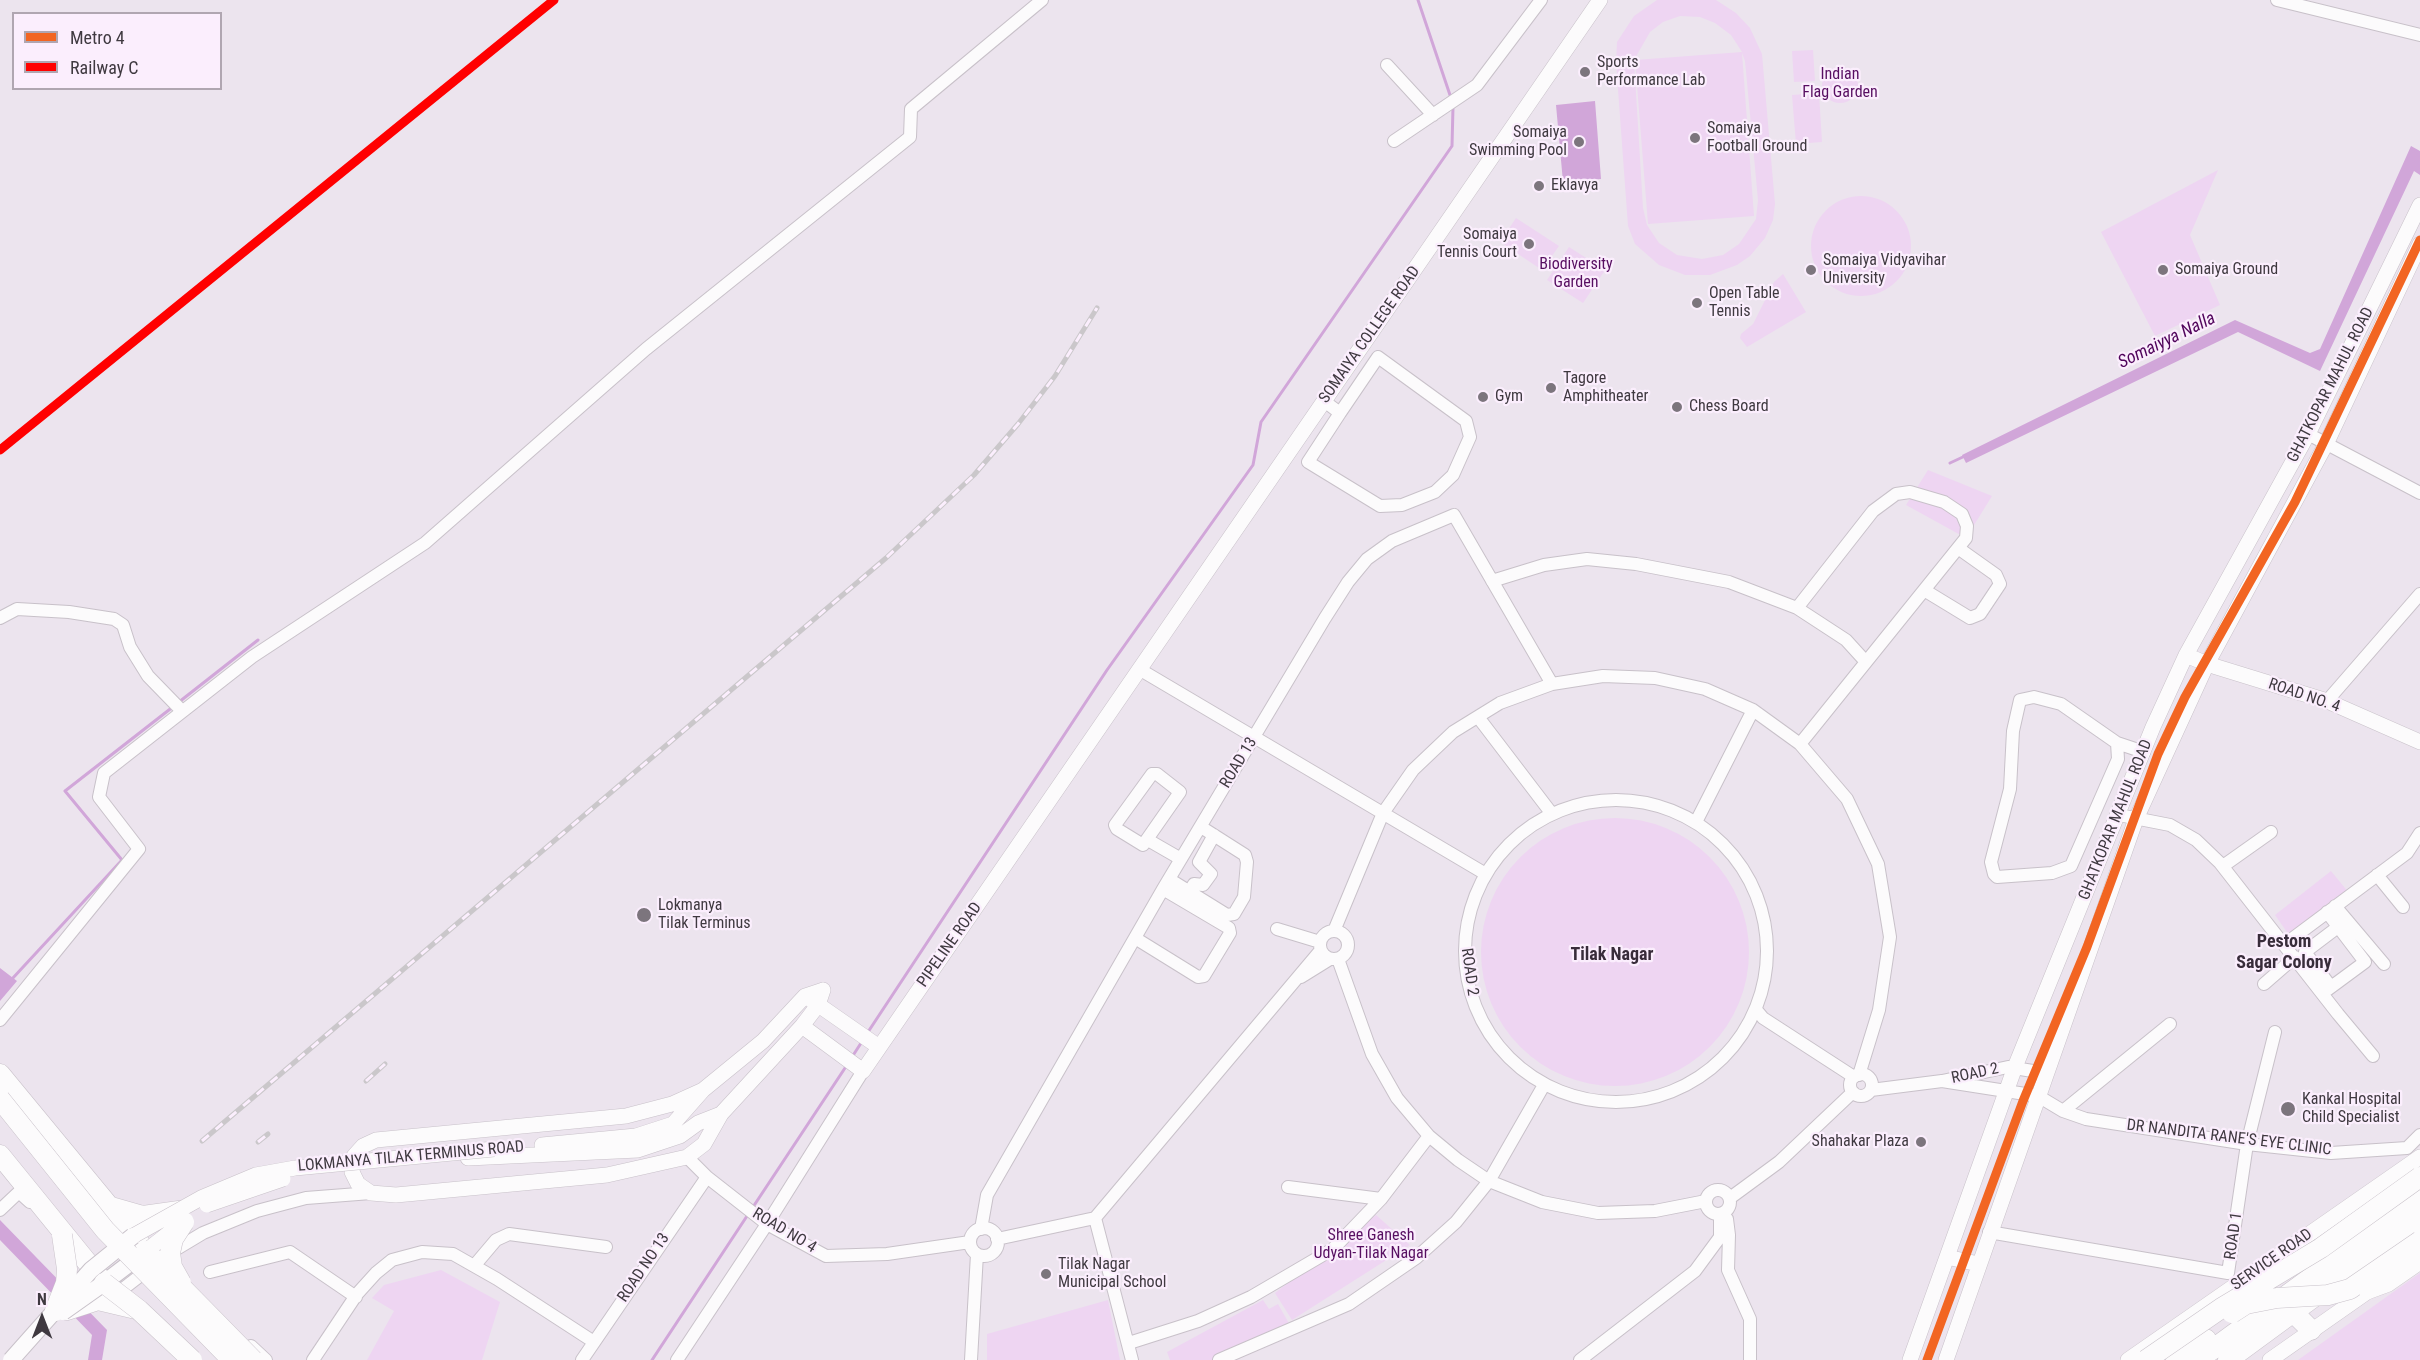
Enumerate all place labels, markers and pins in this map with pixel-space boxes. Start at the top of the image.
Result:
place label: Sports Performance Lab [1597,53,1705,91]
marker: Sports Performance Lab [1578,65,1592,79]
place label: Somaiya Football Ground [1707,119,1808,157]
place label: Somaiya Swimming Pool [1469,123,1567,161]
marker: Somaiya Football Ground [1688,131,1702,145]
marker: Somaiya Swimming Pool [1572,135,1586,149]
place label: Eklavya [1551,176,1598,196]
marker: Eklavya [1532,179,1546,193]
place label: Somaiya Tennis Court [1437,225,1517,263]
marker: Somaiya Tennis Court [1522,237,1536,251]
place label: Somaiya Vidyavihar University [1823,251,1946,289]
place label: Somaiya Ground [2175,260,2278,280]
marker: Somaiya Vidyavihar University [1804,263,1818,277]
marker: Somaiya Ground [2156,263,2170,277]
place label: Open Table Tennis [1709,284,1780,322]
marker: Open Table Tennis [1690,296,1704,310]
place label: Tagore Amphitheater [1563,369,1648,407]
marker: Tagore Amphitheater [1544,381,1558,395]
place label: Gym [1495,387,1523,407]
marker: Gym [1476,390,1490,404]
place label: Chess Board [1689,397,1769,417]
marker: Chess Board [1670,400,1684,414]
place label: Lokmanya Tilak Terminus [658,896,751,934]
marker: Lokmanya Tilak Terminus [635,906,653,924]
place label: Kankal Hospital Child Specialist [2302,1090,2401,1128]
marker: Kankal Hospital Child Specialist [2279,1100,2297,1118]
place label: Shahakar Plaza [1812,1132,1909,1152]
marker: Shahakar Plaza [1914,1135,1928,1149]
place label: Tilak Nagar Municipal School [1058,1255,1166,1293]
marker: Tilak Nagar Municipal School [1039,1267,1053,1281]

